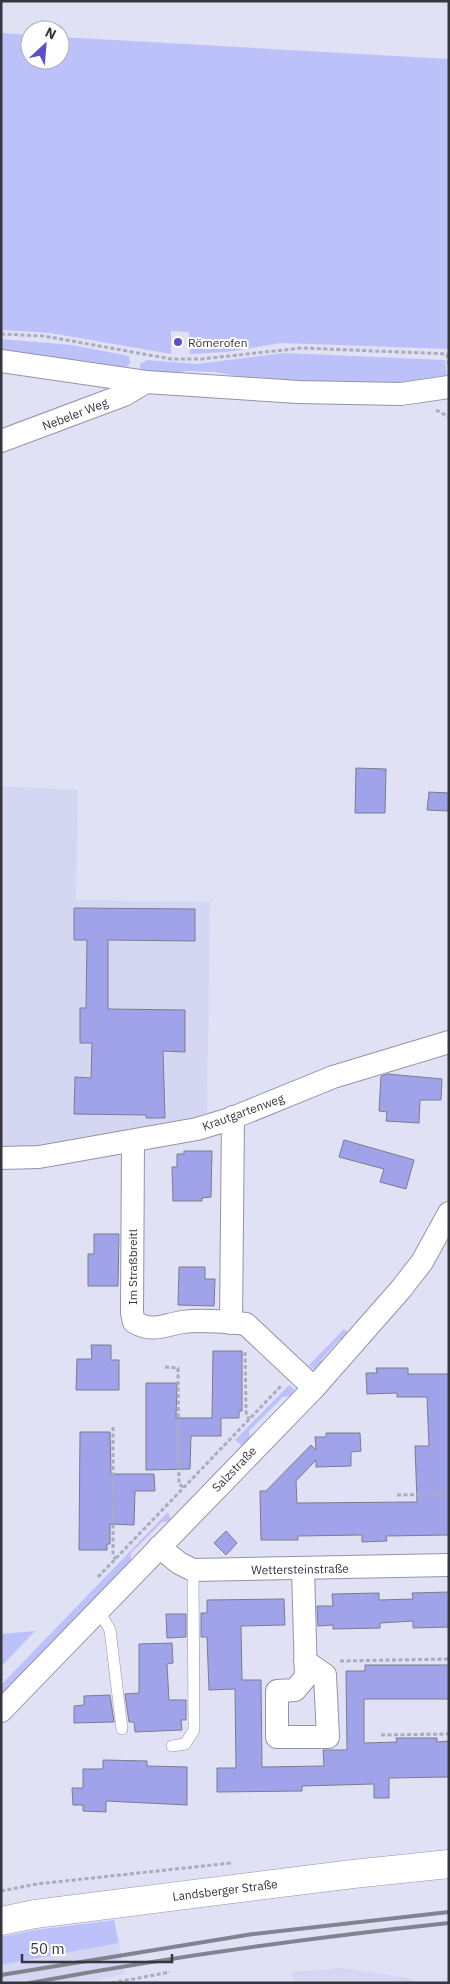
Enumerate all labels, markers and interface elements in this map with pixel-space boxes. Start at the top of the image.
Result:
north arrow [20,20,70,70]
text: N [42,23,59,44]
place label: Römerofen [188,335,248,350]
marker: Römerofen [172,336,184,348]
street label: Nebeler Weg [40,394,111,433]
street label: Krautgartenweg [200,1090,287,1134]
street label: Im Straßbreitl [125,1229,140,1305]
street label: Salzstraße [209,1443,260,1495]
street label: Wettersteinstraße [251,1561,349,1577]
street label: Landsberger Straße [171,1876,279,1904]
scale bar [22,1932,172,1964]
text: 50 m [30,1939,65,1958]

